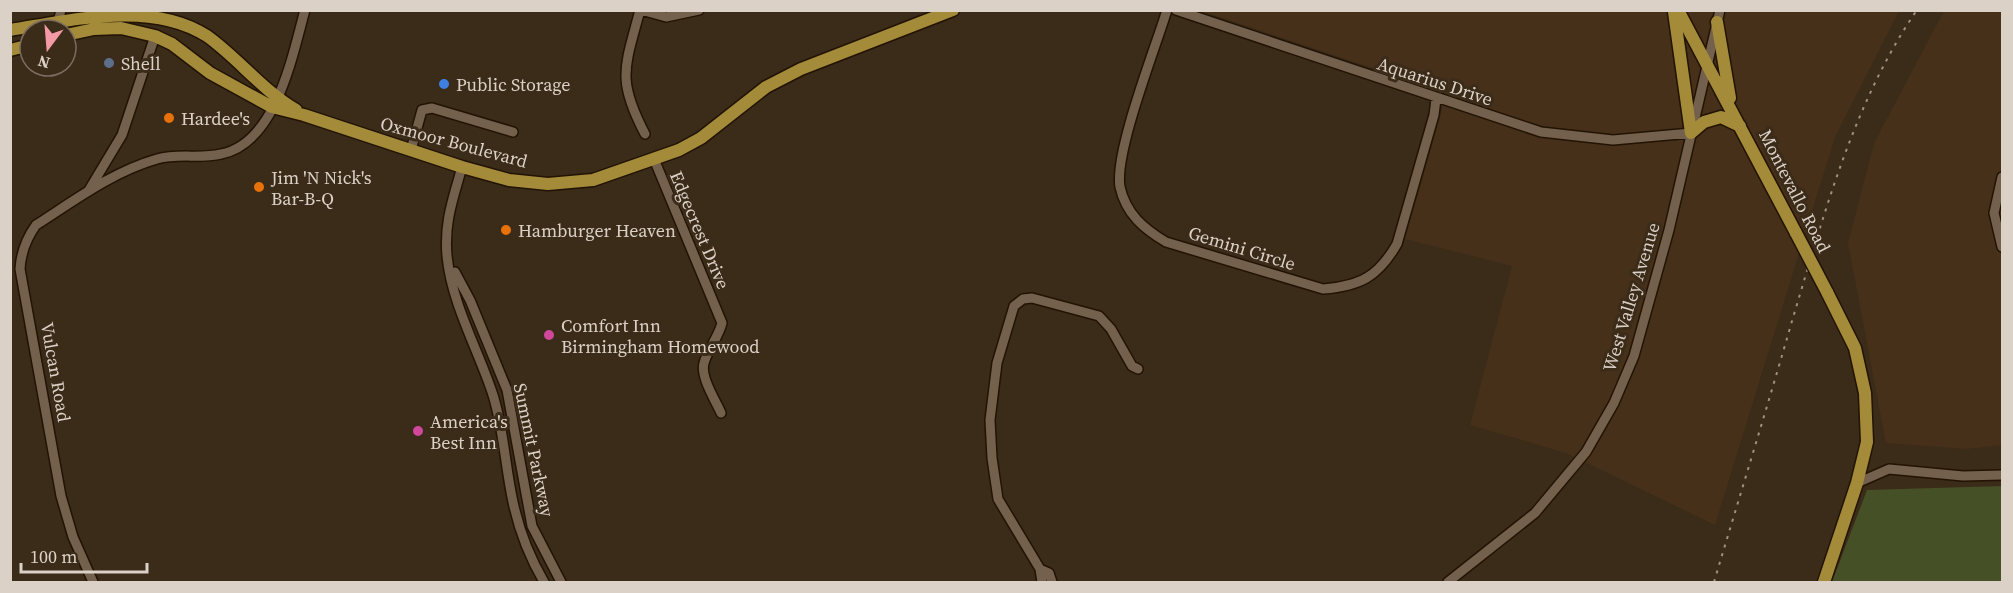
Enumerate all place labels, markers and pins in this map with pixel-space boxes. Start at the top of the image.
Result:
place label: Shell [121,51,161,76]
marker: Shell [102,56,116,70]
place label: Public Storage [456,72,571,97]
marker: Public Storage [437,77,451,91]
place label: Hardee's [181,106,250,131]
marker: Hardee's [162,111,176,125]
place label: Jim 'N Nick's Bar-B-Q [270,165,372,211]
marker: Jim 'N Nick's Bar-B-Q [252,180,266,194]
place label: Hamburger Heaven [518,218,676,243]
marker: Hamburger Heaven [499,223,513,237]
place label: Comfort Inn Birmingham Homewood [561,313,760,359]
marker: Comfort Inn Birmingham Homewood [542,328,556,342]
place label: America's Best Inn [430,409,508,455]
marker: America's Best Inn [411,424,425,438]

